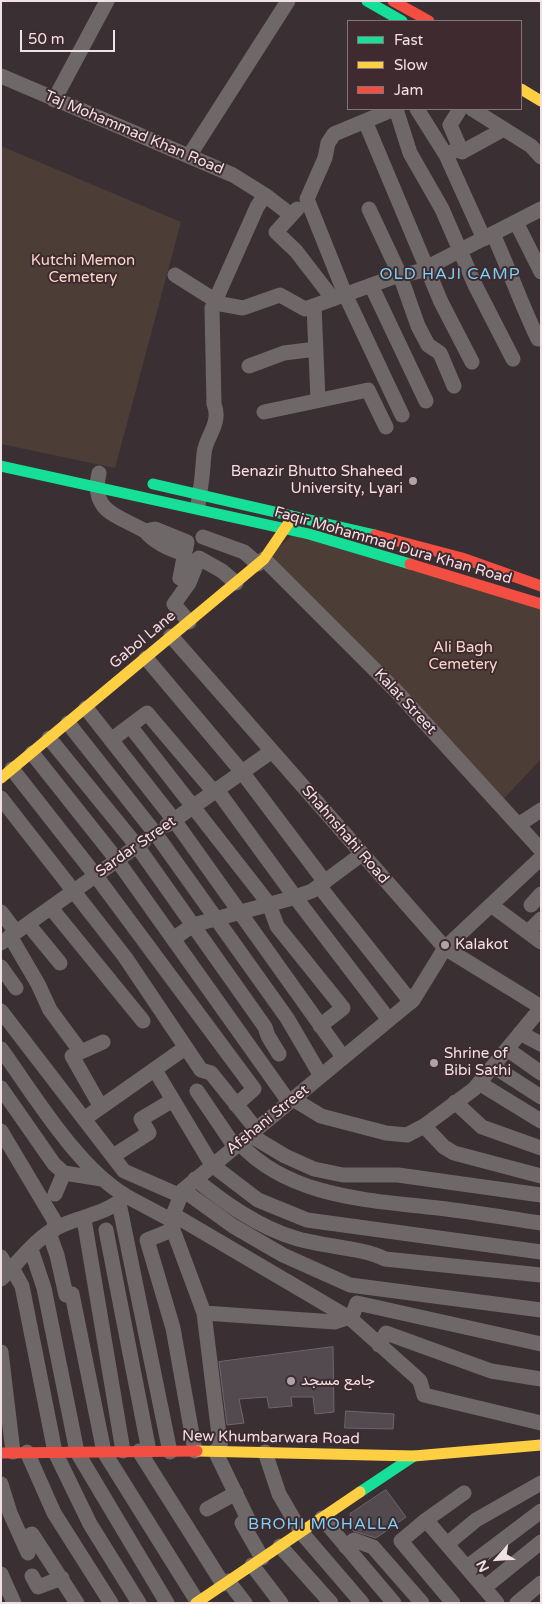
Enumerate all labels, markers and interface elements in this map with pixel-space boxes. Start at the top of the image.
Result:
scale bar [22,20,118,52]
legend [347,20,522,110]
text: 50 m [28,30,65,48]
text: Fast [394,31,423,49]
text: Slow [394,56,428,74]
text: Jam [394,81,423,99]
street label: Taj Mohammad Khan Road [42,87,226,179]
park label: Kutchi Memon Cemetery [31,252,135,287]
district label: OLD HAJI CAMP [378,265,522,285]
place label: Benazir Bhutto Shaheed University, Lyari [231,463,403,498]
marker: Benazir Bhutto Shaheed University, Lyari [407,475,419,487]
street label: Faqir Mohammad Dura Khan Road [272,503,514,589]
street label: Gabol Lane [106,607,180,673]
park label: Ali Bagh Cemetery [429,639,497,674]
street label: Kalat Street [370,666,440,738]
street label: Shahnshahi Road [297,782,393,888]
street label: Sardar Street [93,813,179,881]
place label: Kalakot [455,936,508,954]
marker: Kalakot [439,939,451,951]
place label: Shrine of Bibi Sathi [444,1045,511,1080]
marker: Shrine of Bibi Sathi [428,1057,440,1069]
street label: Afshani Street [223,1081,313,1159]
place label: جامع مسجد [301,1372,375,1390]
marker: جامع مسجد [285,1375,297,1387]
street label: New Khumbarwara Road [182,1427,360,1449]
district label: BROHI MOHALLA [246,1515,402,1535]
north arrow [472,1534,522,1584]
text: N [473,1557,493,1575]

